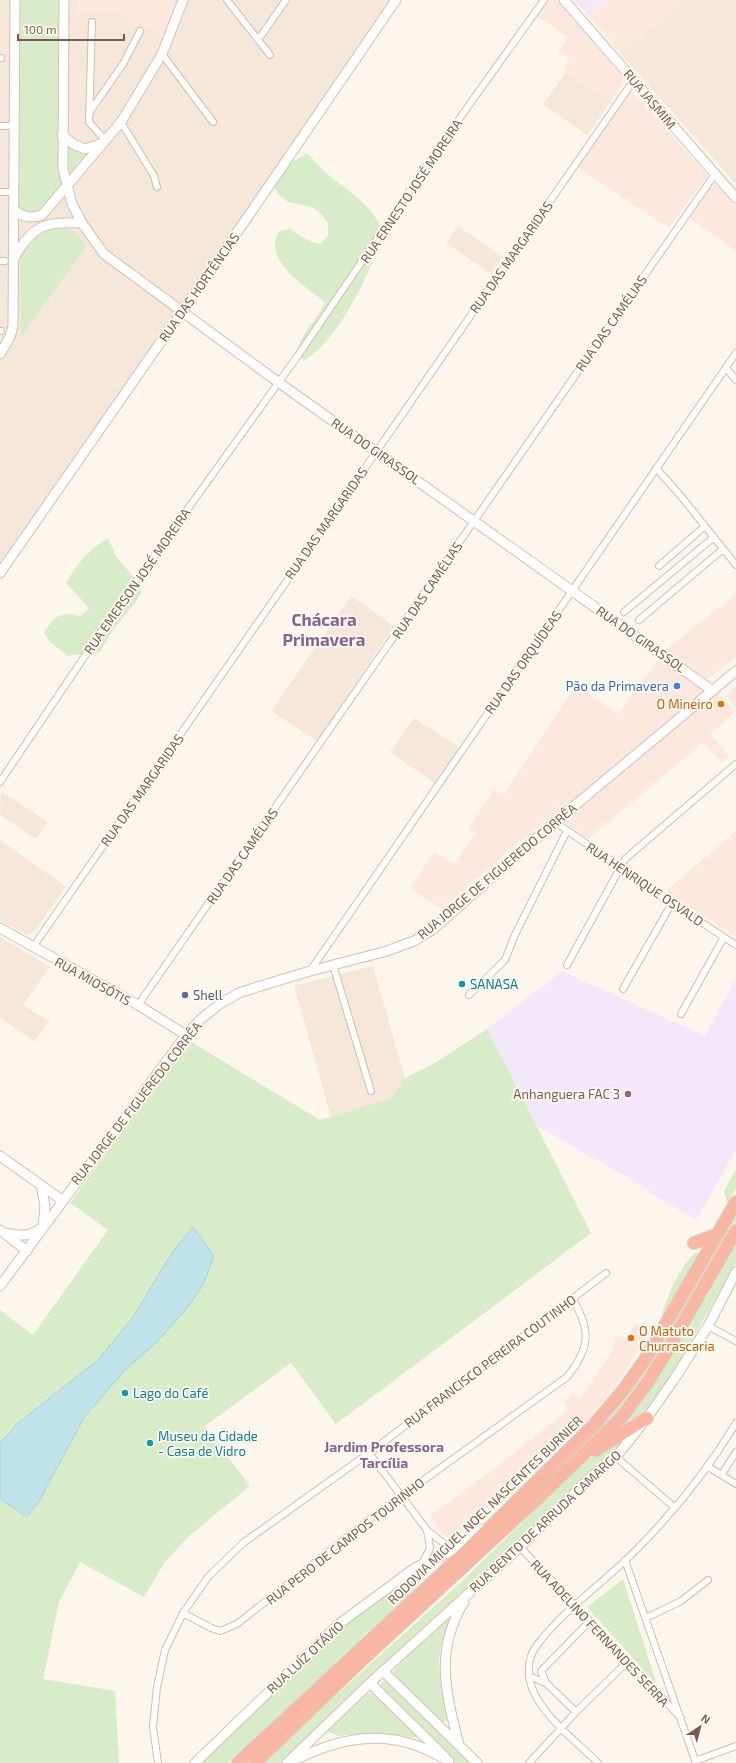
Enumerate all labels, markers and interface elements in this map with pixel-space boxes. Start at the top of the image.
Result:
scale bar [18,16,124,42]
text: 100 m [24,22,56,36]
street label: RUA JASMIM [620,66,680,132]
street label: RUA ERNESTO JOSÉ MOREIRA [356,115,465,266]
street label: RUA DAS MARGARIDAS [466,198,556,316]
street label: RUA DAS HORTÊNCIAS [155,229,243,345]
street label: RUA DAS CAMÉLIAS [571,271,650,374]
street label: RUA DO GIRASSOL [328,414,424,488]
street label: RUA DAS MARGARIDAS [281,464,371,582]
street label: RUA EMERSON JOSÉ MOREIRA [80,504,194,657]
street label: RUA DAS CAMÉLIAS [388,538,465,642]
street label: RUA DO GIRASSOL [593,602,689,676]
street label: RUA DAS ORQUÍDEAS [480,606,565,717]
district label: Chácara Primavera [282,609,366,649]
place label: Pão da Primavera [566,678,669,694]
marker: Pão da Primavera [672,681,682,691]
place label: O Mineiro [657,696,713,712]
marker: O Mineiro [716,699,726,709]
street label: RUA DAS MARGARIDAS [97,731,187,849]
street label: RUA JORGE DE FIGUEREDO CORRÊA [414,800,580,942]
street label: RUA DAS CAMÉLIAS [202,804,281,907]
street label: RUA HENRIQUE OSVALD [583,839,707,929]
street label: RUA MIOSÓTIS [52,953,134,1009]
place label: SANASA [470,976,518,992]
marker: SANASA [457,979,467,989]
place label: Shell [193,987,223,1003]
marker: Shell [180,990,190,1000]
street label: RUA JORGE DE FIGUEREDO CORRÊA [67,1018,205,1188]
place label: Anhanguera FAC 3 [513,1086,620,1102]
marker: Anhanguera FAC 3 [623,1089,633,1099]
street label: RUA FRANCISCO PEREIRA COUTINHO [401,1291,579,1431]
place label: O Matuto Churrascaria [639,1323,715,1354]
marker: O Matuto Churrascaria [626,1333,636,1343]
place label: Lago do Café [133,1385,208,1401]
marker: Lago do Café [120,1388,130,1398]
street label: RODOVIA MIGUEL NOEL NASCENTES BURNIER [384,1412,586,1608]
place label: Museu da Cidade - Casa de Vidro [158,1428,258,1459]
marker: Museu da Cidade - Casa de Vidro [145,1438,155,1448]
district label: Jardim Professora Tarcília [324,1438,444,1471]
street label: RUA BENTO DE ARRUDA CAMARGO [466,1447,624,1595]
street label: RUA PERO DE CAMPOS TOURINHO [263,1474,427,1608]
street label: RUA ADELINO FERNANDES SERRA [528,1556,672,1710]
street label: RUA LUÍZ OTÁVIO [263,1617,347,1697]
north arrow [680,1707,720,1747]
text: N [699,1711,713,1726]

